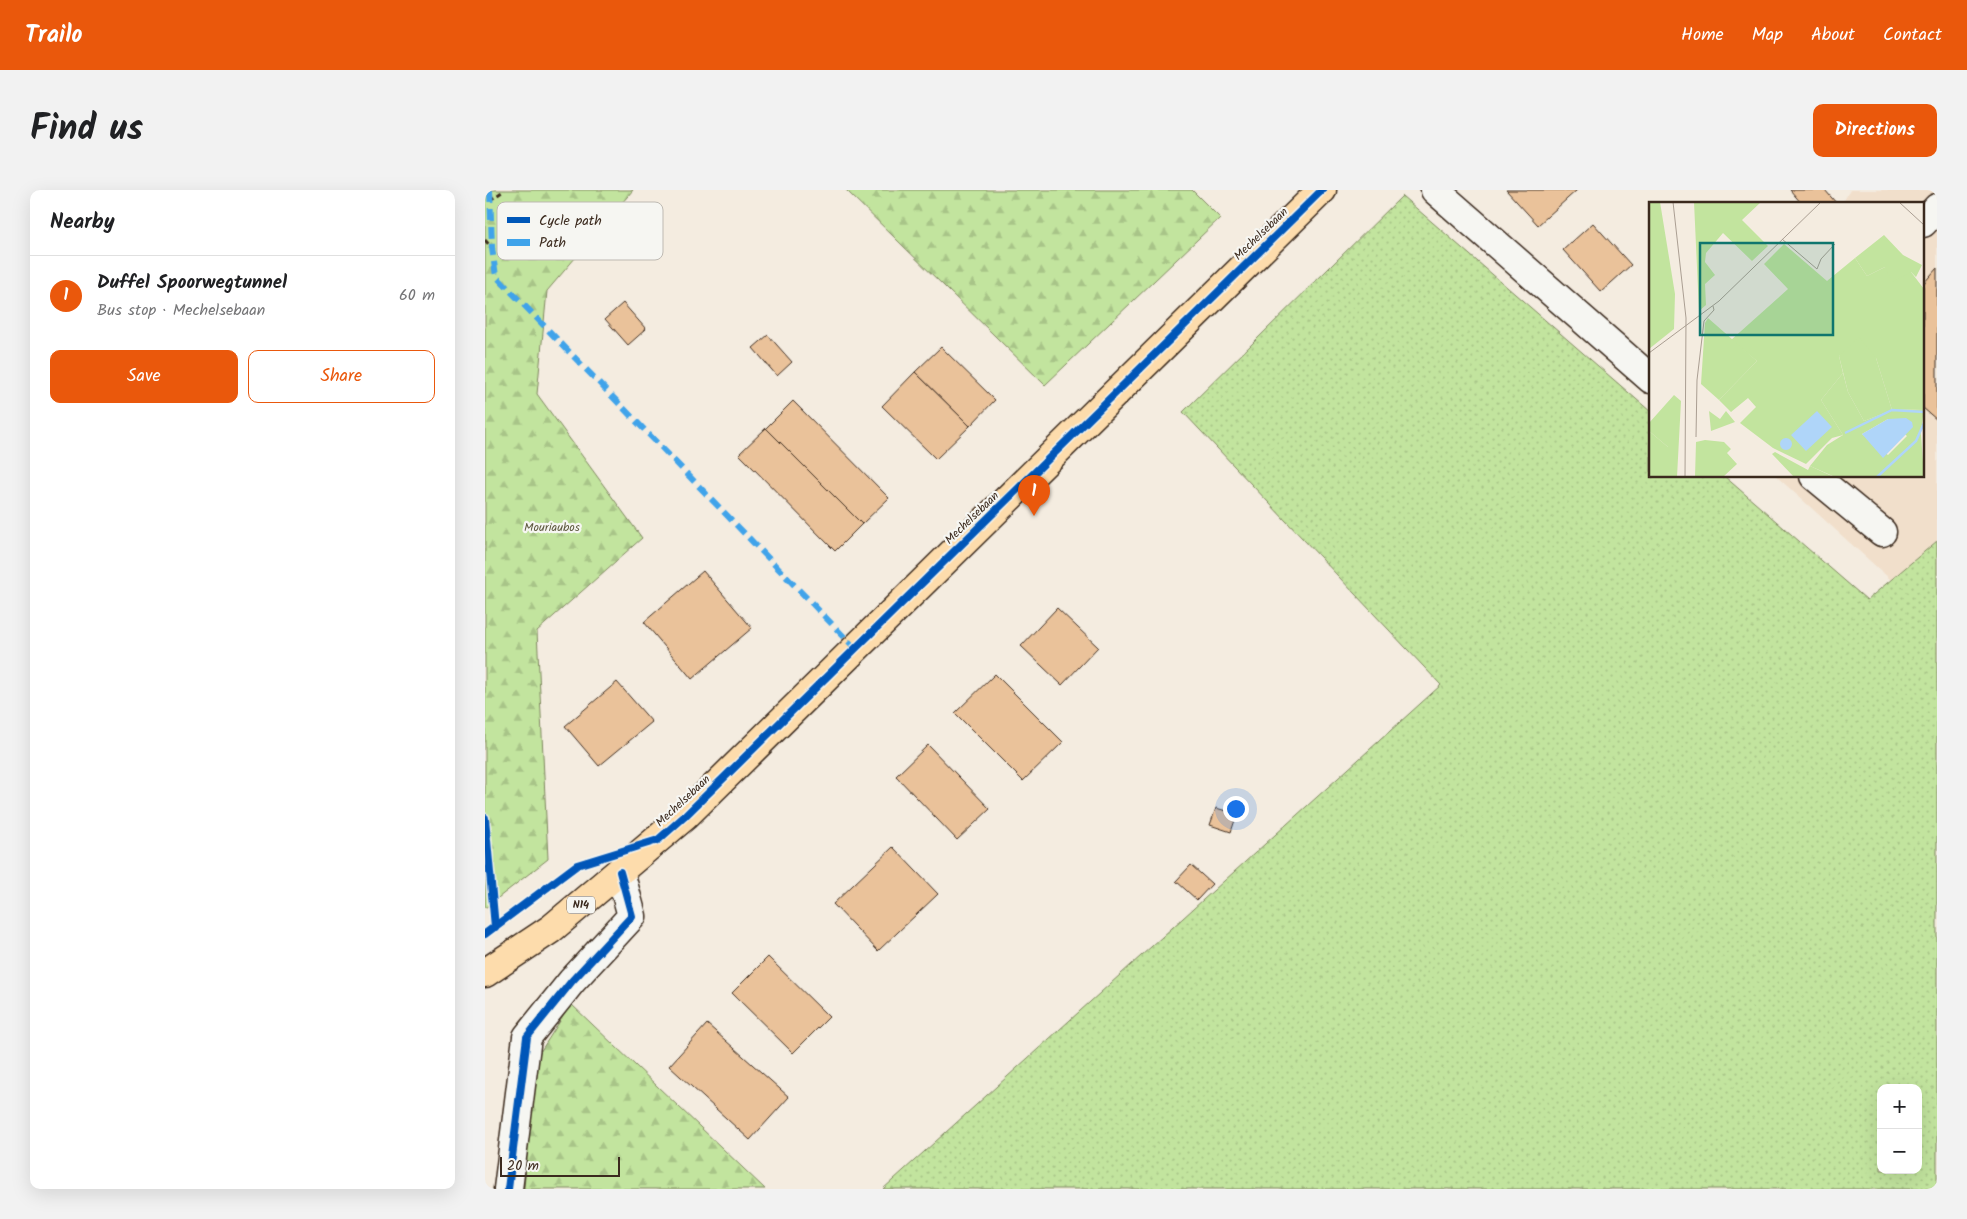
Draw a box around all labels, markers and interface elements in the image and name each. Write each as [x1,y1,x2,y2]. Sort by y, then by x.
text: Trailo [25,16,83,55]
text: Home [1681,21,1724,50]
text: Map [1752,21,1783,50]
text: About [1811,21,1855,50]
text: Contact [1883,21,1942,50]
text: Find us [30,102,143,158]
button: Directions [1813,104,1937,157]
legend [497,202,663,260]
inset map [1649,202,1925,478]
street label: Mechelsebaan [1229,203,1293,265]
text: Nearby [50,206,115,239]
text: Cycle path [539,210,602,232]
text: Path [539,232,566,254]
text: Duffel Spoorwegtunnel [97,268,287,298]
text: 1 [64,283,68,308]
text: 60 m [399,283,435,308]
text: Bus stop · Mechelsebaan [97,298,265,323]
button: Save [50,350,238,403]
button: Share [248,350,435,403]
pin: 1 [1018,475,1050,516]
street label: Mechelsebaan [940,487,1004,549]
park label: Mouriaubos [524,518,580,537]
street label: Mechelsebaan [651,770,715,832]
your location [1223,796,1249,822]
road number: N14 [567,896,595,914]
map controls [1877,1084,1922,1174]
button: + [1877,1084,1922,1129]
button: − [1877,1129,1922,1174]
scale bar [500,1154,620,1177]
text: 20 m [507,1155,539,1177]

